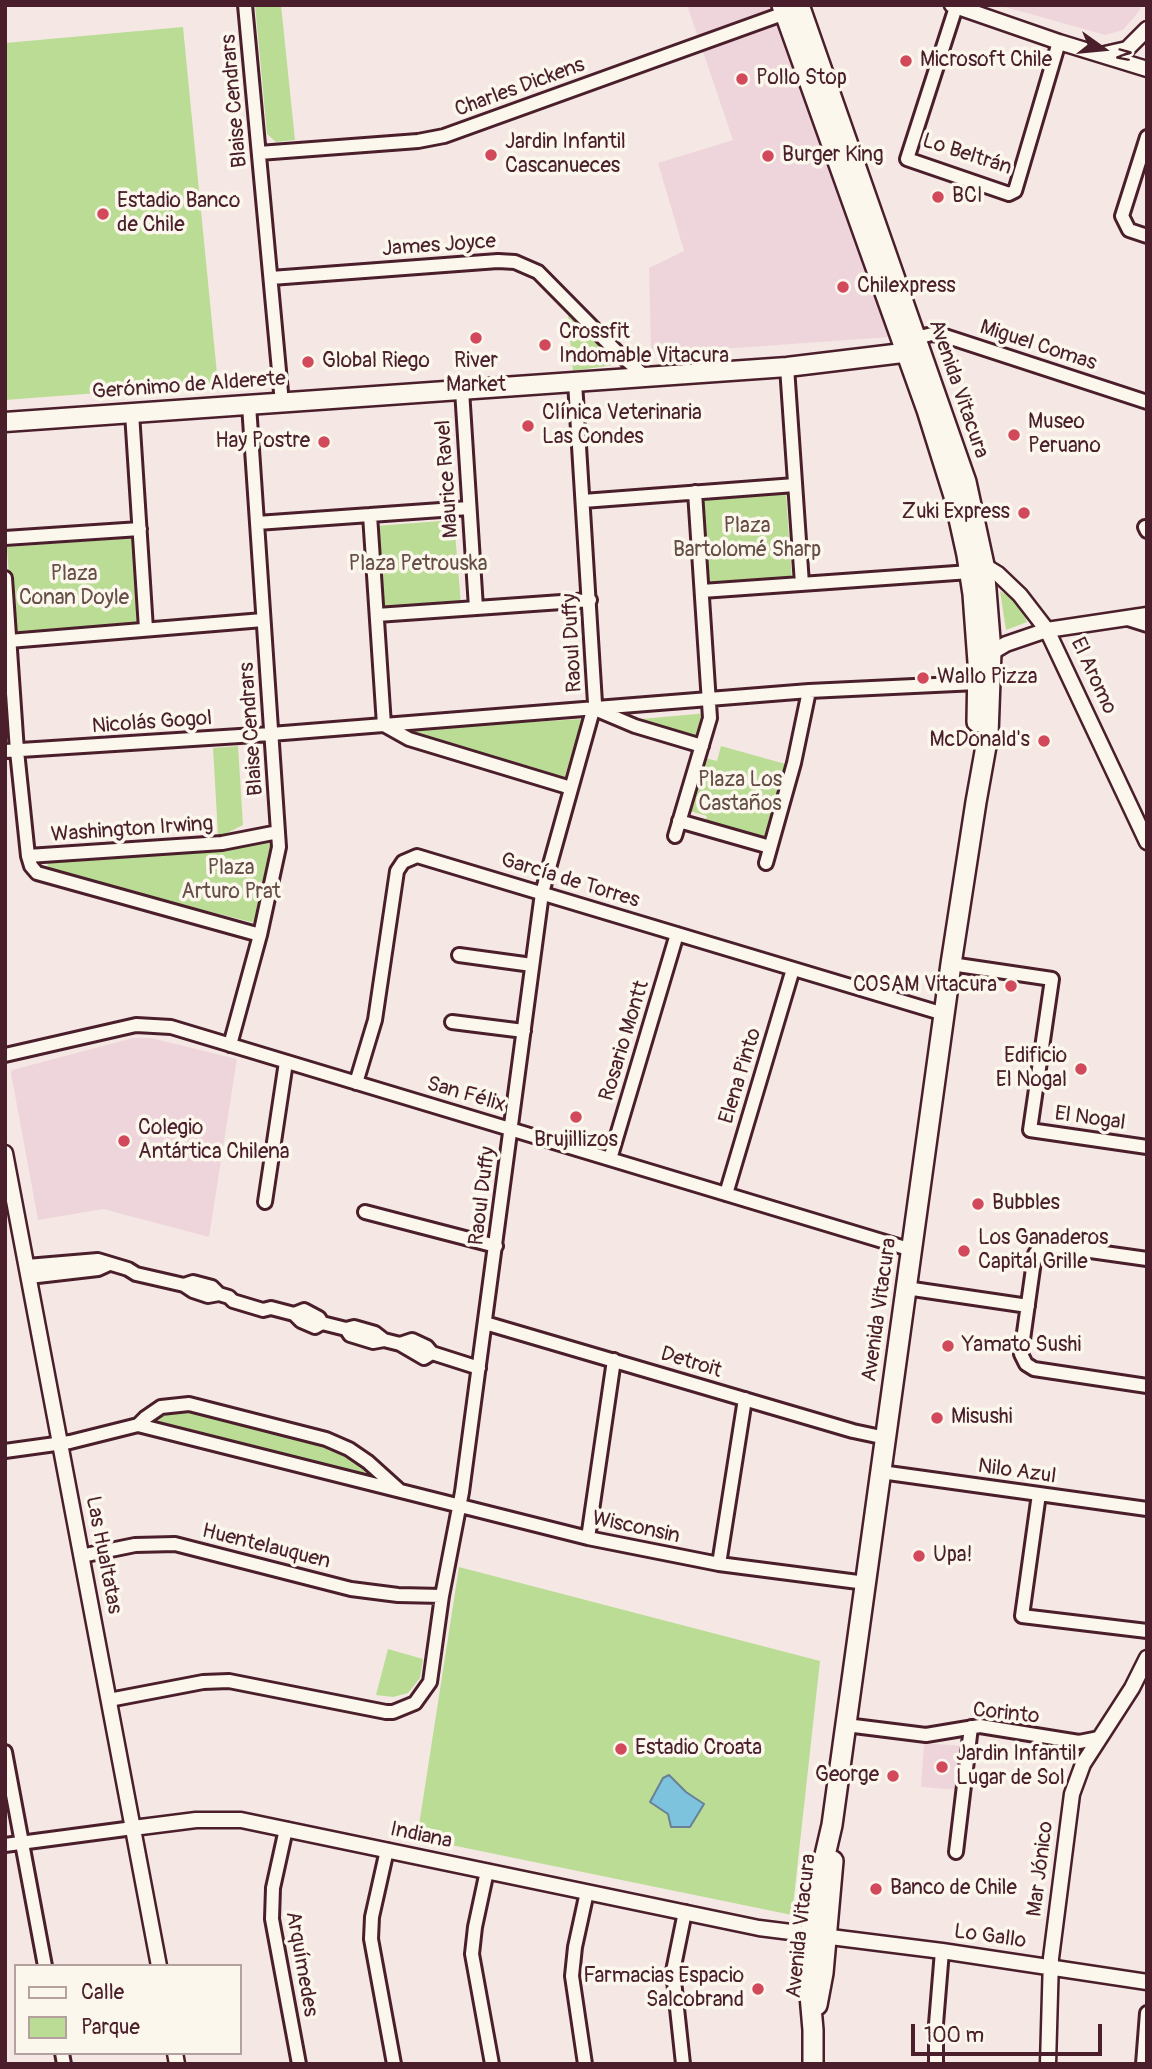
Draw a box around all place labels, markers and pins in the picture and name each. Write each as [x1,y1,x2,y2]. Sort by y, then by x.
place label: Microsoft Chile [920,48,1052,74]
marker: Microsoft Chile [898,53,914,69]
place label: Pollo Stop [756,66,847,92]
marker: Pollo Stop [734,71,750,87]
place label: Jardin Infantil Cascanueces [505,130,626,180]
place label: Burger King [782,143,884,169]
marker: Jardin Infantil Cascanueces [483,147,499,163]
marker: Burger King [760,148,776,164]
place label: BCI [952,184,983,210]
place label: Estadio Banco de Chile [117,189,240,239]
marker: BCI [930,189,946,205]
marker: Estadio Banco de Chile [95,206,111,222]
place label: Chilexpress [857,274,956,300]
marker: Chilexpress [835,279,851,295]
place label: Crossfit Indomable Vitacura [559,320,729,370]
marker: River Market [468,330,484,346]
marker: Crossfit Indomable Vitacura [537,337,553,353]
place label: Global Riego [322,349,430,375]
place label: River Market [446,349,506,399]
marker: Global Riego [300,354,316,370]
place label: Clínica Veterinaria Las Condes [542,401,702,451]
place label: Museo Peruano [1028,410,1101,460]
marker: Clínica Veterinaria Las Condes [520,418,536,434]
marker: Museo Peruano [1006,427,1022,443]
place label: Hay Postre [215,429,310,455]
marker: Hay Postre [316,434,332,450]
place label: Zuki Express [902,500,1010,526]
marker: Zuki Express [1016,505,1032,521]
place label: Wallo Pizza [937,665,1038,691]
marker: Wallo Pizza [915,670,931,686]
place label: McDonald's [929,728,1030,754]
marker: McDonald's [1036,733,1052,749]
place label: COSAM Vitacura [853,973,997,999]
marker: COSAM Vitacura [1003,978,1019,994]
place label: Edificio El Nogal [996,1044,1067,1094]
marker: Edificio El Nogal [1073,1061,1089,1077]
marker: Brujillizos [568,1109,584,1125]
place label: Colegio Antártica Chilena [138,1116,290,1166]
place label: Brujillizos [534,1128,618,1154]
marker: Colegio Antártica Chilena [116,1133,132,1149]
place label: Bubbles [992,1191,1060,1217]
marker: Bubbles [970,1196,986,1212]
place label: Los Ganaderos Capital Grille [978,1226,1108,1276]
marker: Los Ganaderos Capital Grille [956,1243,972,1259]
place label: Yamato Sushi [962,1333,1081,1359]
marker: Yamato Sushi [940,1338,956,1354]
place label: Misushi [951,1405,1013,1431]
marker: Misushi [929,1410,945,1426]
place label: Upa! [933,1543,973,1569]
marker: Upa! [911,1548,927,1564]
place label: Estadio Croata [635,1736,762,1762]
marker: Estadio Croata [613,1741,629,1757]
place label: Jardin Infantil Lugar de Sol [956,1742,1077,1792]
marker: Jardin Infantil Lugar de Sol [934,1759,950,1775]
place label: George [815,1763,879,1789]
marker: George [885,1768,901,1784]
place label: Banco de Chile [890,1876,1017,1902]
marker: Banco de Chile [868,1881,884,1897]
place label: Farmacias Espacio Salcobrand [583,1964,744,2014]
marker: Farmacias Espacio Salcobrand [750,1981,766,1997]

